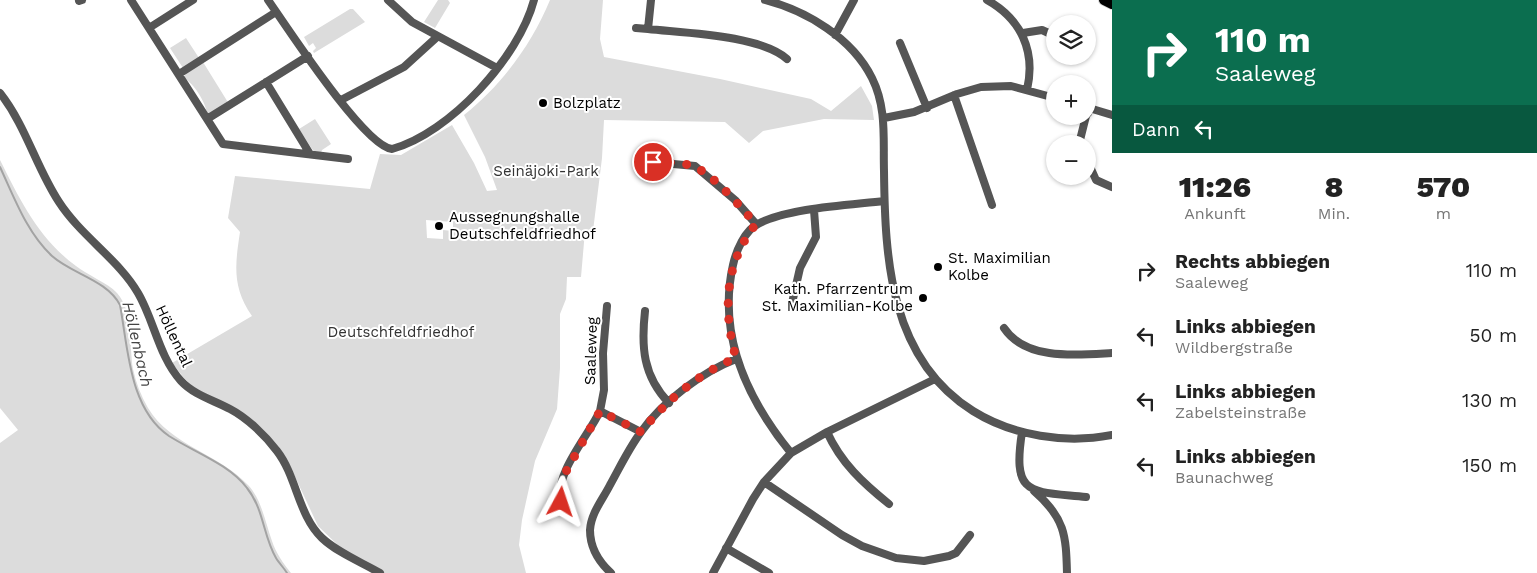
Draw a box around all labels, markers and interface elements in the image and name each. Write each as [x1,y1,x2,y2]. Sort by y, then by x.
map controls [1046,15,1096,185]
button: layers [1046,15,1096,65]
text: 110 m [1215,19,1311,61]
icon: right [1132,20,1197,85]
text: Saaleweg [1215,61,1315,86]
button: + [1046,75,1096,125]
place label: Bolzplatz [553,94,621,112]
marker: Bolzplatz [537,97,549,109]
icon: left [1190,115,1218,143]
text: Dann [1132,118,1180,141]
button: − [1046,135,1096,185]
pin [632,141,674,183]
icon: arrive [639,148,667,176]
park label: Seinäjoki-Park [493,162,599,180]
text: 11:26 [1179,169,1251,204]
text: 8 [1324,169,1343,204]
text: 570 [1417,169,1470,204]
text: Ankunft [1184,204,1246,223]
text: Min. [1318,204,1350,223]
text: m [1436,204,1451,223]
place label: Aussegnungshalle Deutschfeldfriedhof [449,208,596,243]
marker: Aussegnungshalle Deutschfeldfriedhof [433,220,445,232]
place label: St. Maximilian Kolbe [948,249,1051,284]
text: Rechts abbiegen [1175,250,1330,273]
icon: right [1132,257,1160,285]
text: 110 m [1466,259,1517,282]
marker: St. Maximilian Kolbe [932,261,944,273]
text: Saaleweg [1175,273,1248,292]
place label: Kath. Pfarrzentrum St. Maximilian-Kolbe [762,280,913,315]
marker: Kath. Pfarrzentrum St. Maximilian-Kolbe [917,292,929,304]
water label: Höllenbach [118,300,157,389]
street label: Höllental [152,302,196,370]
text: Links abbiegen [1175,315,1316,338]
street label: Saaleweg [581,316,601,386]
icon: left [1132,322,1160,350]
park label: Deutschfeldfriedhof [328,323,475,341]
text: 50 m [1470,324,1517,347]
text: Wildbergstraße [1175,338,1293,357]
text: Links abbiegen [1175,380,1316,403]
icon: left [1132,387,1160,415]
text: 130 m [1462,389,1517,412]
text: Zabelsteinstraße [1175,403,1306,422]
text: Links abbiegen [1175,445,1316,468]
icon: left [1132,452,1160,480]
text: 150 m [1462,454,1517,477]
text: Baunachweg [1175,468,1273,487]
position arrow [534,475,586,527]

